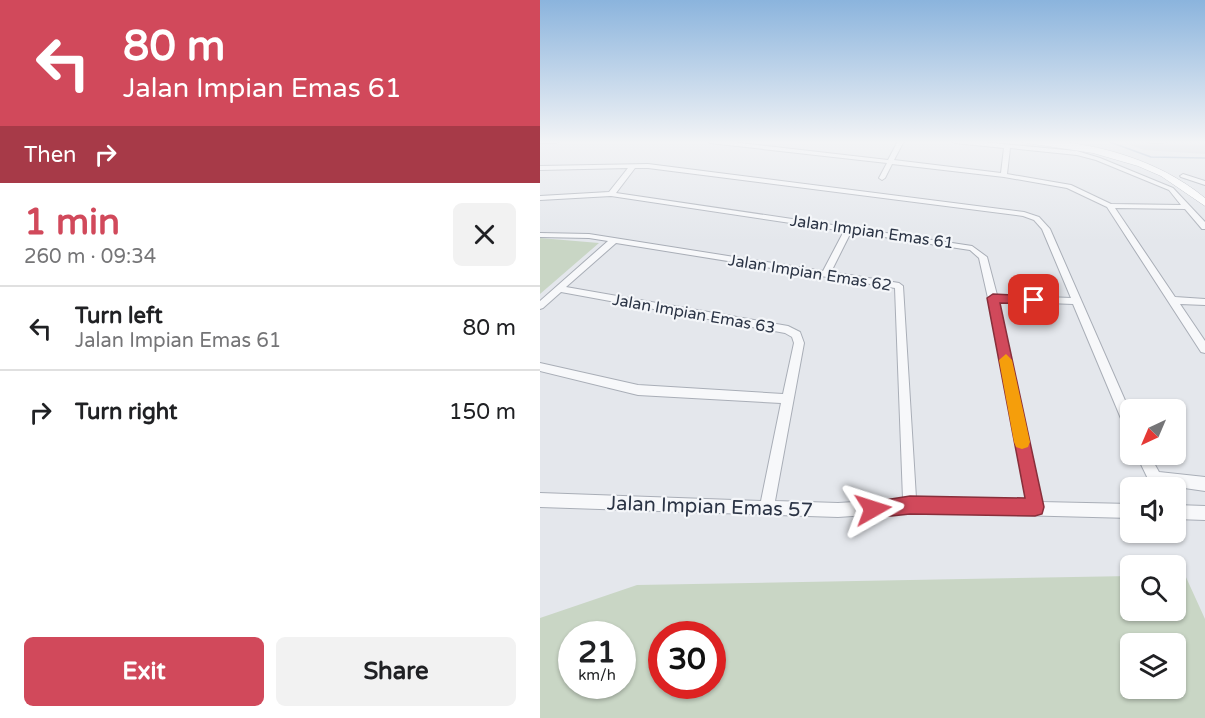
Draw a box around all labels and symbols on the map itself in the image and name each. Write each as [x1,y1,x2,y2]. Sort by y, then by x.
street label: Jalan Impian Emas 61 [789,211,955,253]
street label: Jalan Impian Emas 62 [727,250,893,296]
pin [1008,274,1059,325]
street label: Jalan Impian Emas 63 [611,290,777,338]
north arrow [1120,399,1186,465]
position arrow [841,477,905,541]
street label: Jalan Impian Emas 57 [606,491,814,523]
speed limit sign: 30 [648,621,726,699]

